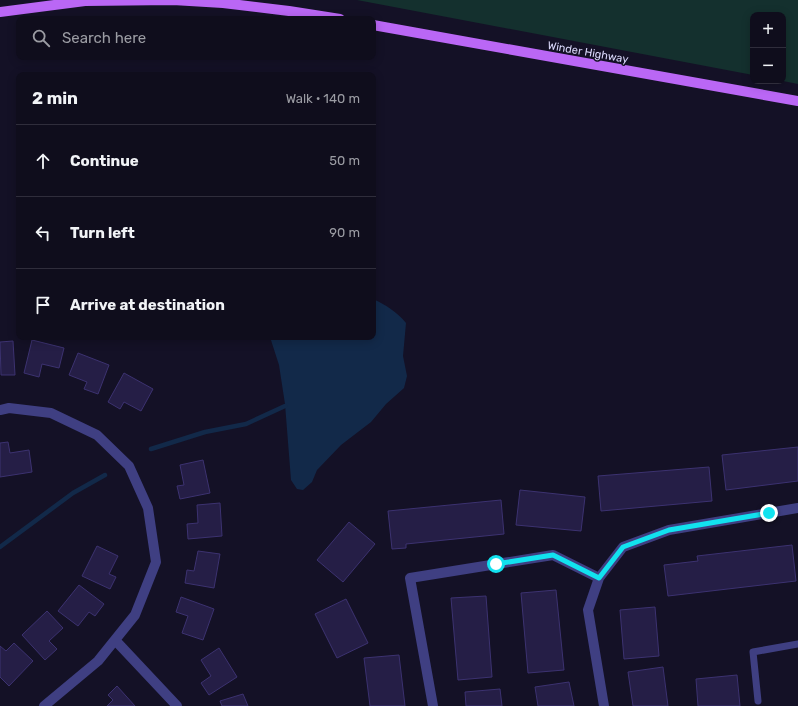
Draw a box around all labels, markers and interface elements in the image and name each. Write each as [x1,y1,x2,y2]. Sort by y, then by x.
map controls [750,12,786,84]
button: + [750,12,786,48]
search box [16,16,376,60]
icon: search [30,27,52,49]
text: Search here [62,29,146,47]
street label: Winder Highway [546,39,629,66]
button: − [750,48,786,84]
text: 2 min [32,88,78,108]
text: Walk · 140 m [286,91,360,106]
icon: ahead [32,150,54,172]
text: Continue [70,152,139,170]
text: 50 m [329,153,360,168]
icon: left [32,222,54,244]
text: Turn left [70,224,135,242]
text: 90 m [329,225,360,240]
icon: arrive [32,294,54,316]
text: Arrive at destination [70,296,225,314]
route end [760,504,778,522]
route start [487,555,505,573]

